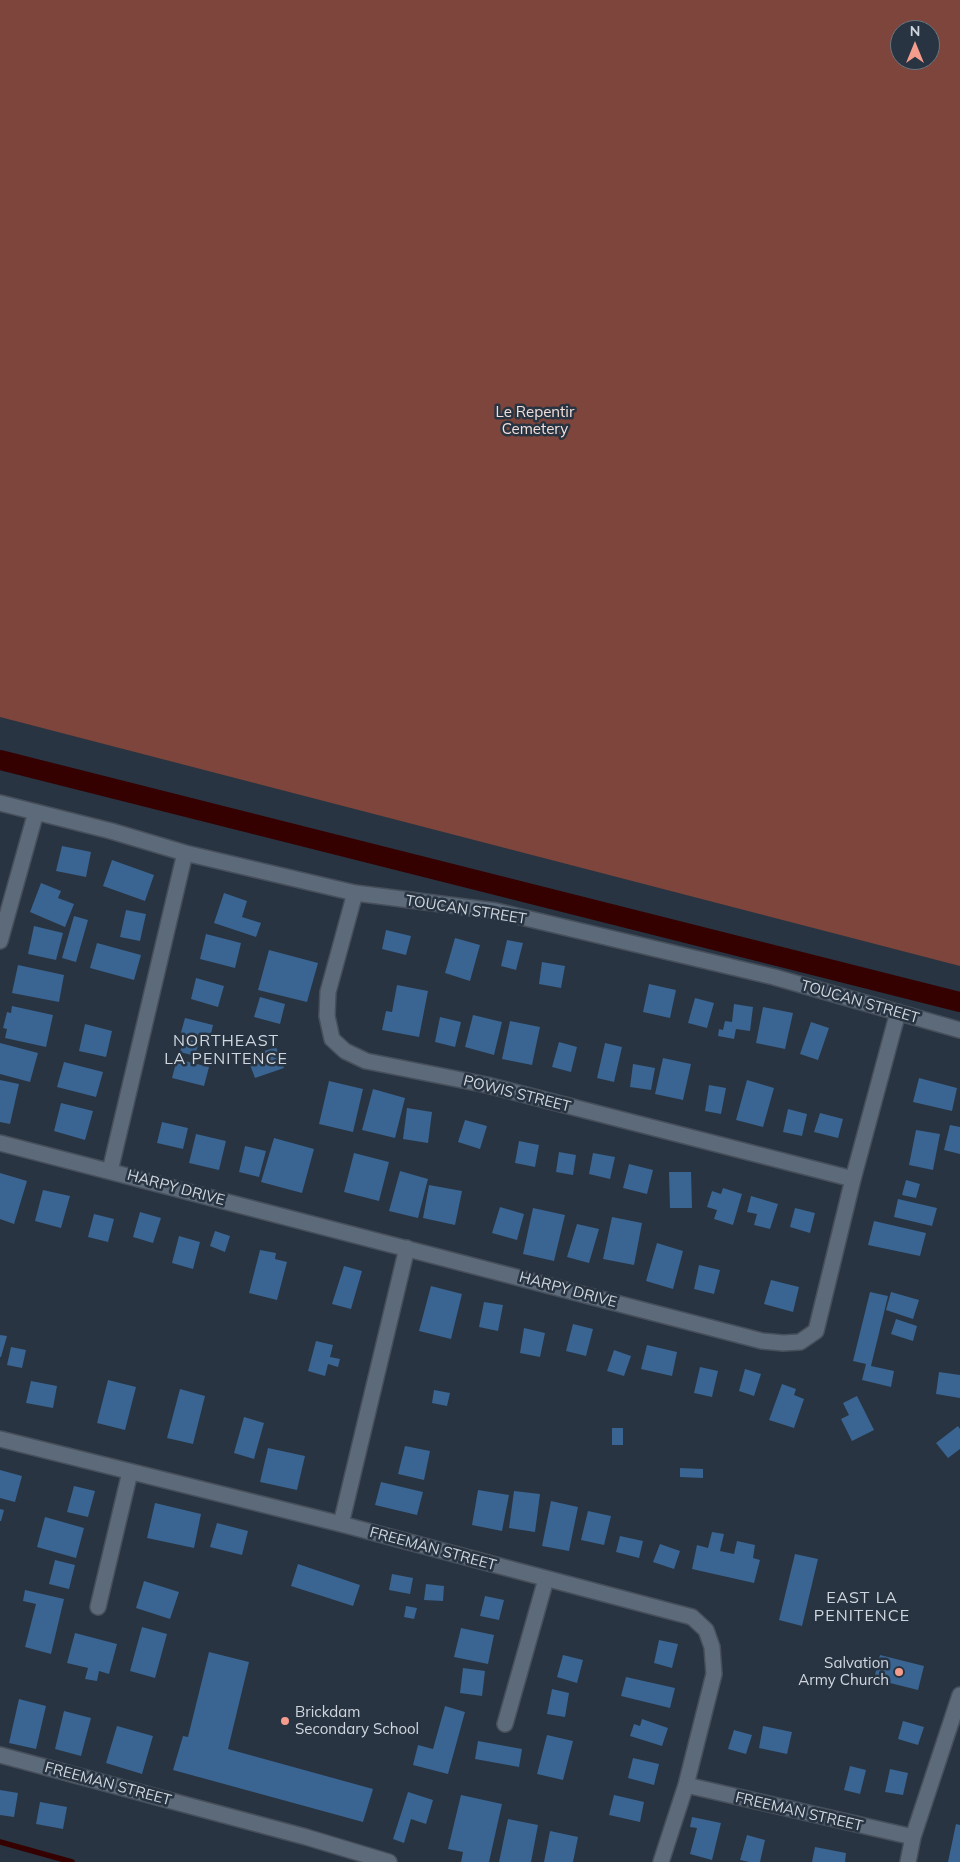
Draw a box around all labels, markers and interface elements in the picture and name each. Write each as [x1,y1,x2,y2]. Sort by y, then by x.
north arrow [890,20,940,70]
text: N [910,22,920,40]
park label: Le Repentir Cemetery [496,403,574,438]
street label: TOUCAN STREET [404,892,528,928]
street label: TOUCAN STREET [799,977,921,1027]
district label: NORTHEAST LA PENITENCE [163,1031,289,1069]
street label: POWIS STREET [462,1072,572,1116]
street label: HARPY DRIVE [125,1166,227,1210]
street label: HARPY DRIVE [517,1268,619,1312]
street label: FREEMAN STREET [368,1523,498,1575]
district label: EAST LA PENITENCE [813,1588,911,1626]
place label: Salvation Army Church [798,1654,889,1689]
marker: Salvation Army Church [893,1666,905,1678]
place label: Brickdam Secondary School [295,1703,419,1738]
marker: Brickdam Secondary School [279,1715,291,1727]
street label: FREEMAN STREET [43,1758,173,1810]
street label: FREEMAN STREET [733,1789,865,1835]

